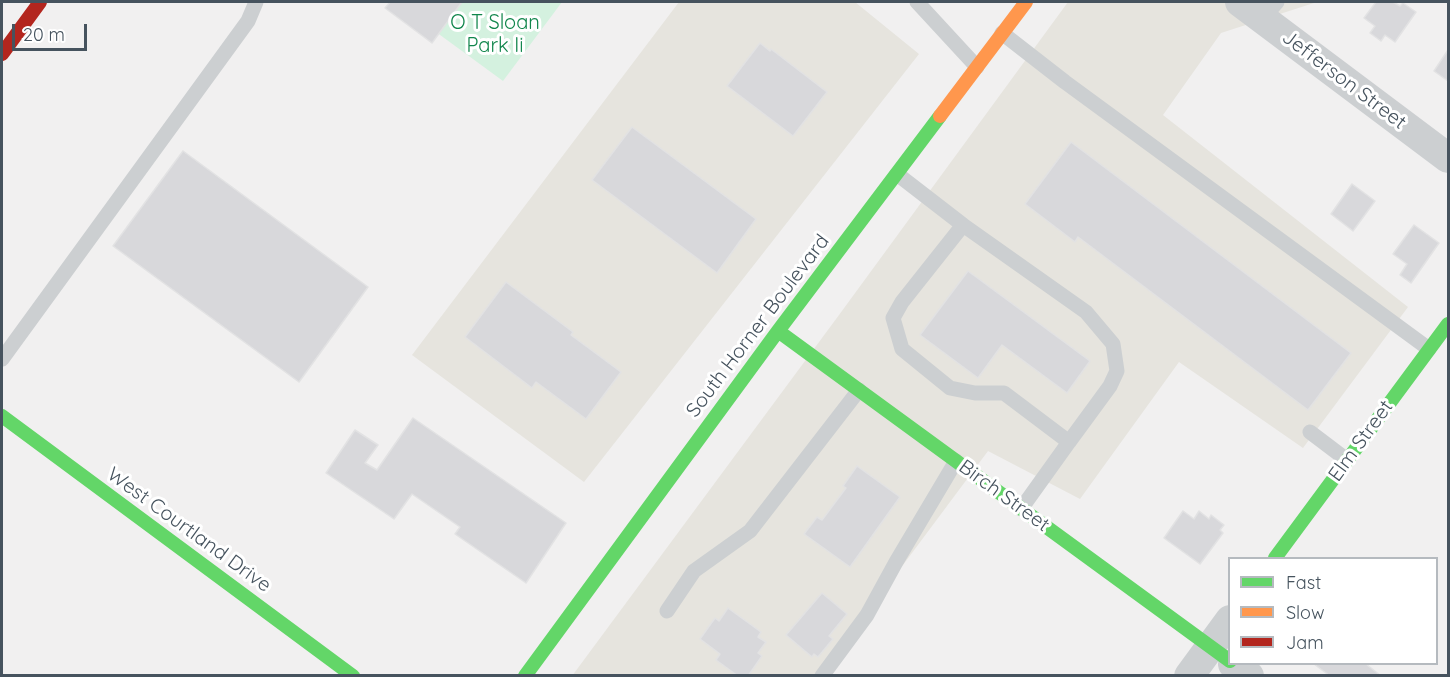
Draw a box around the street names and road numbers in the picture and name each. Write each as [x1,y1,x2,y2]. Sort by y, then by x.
street label: Jefferson Street [1277,25,1411,135]
street label: South Horner Boulevard [681,230,835,422]
street label: Elm Street [1324,396,1398,486]
street label: Birch Street [954,455,1054,537]
street label: West Courtland Drive [102,462,276,598]

